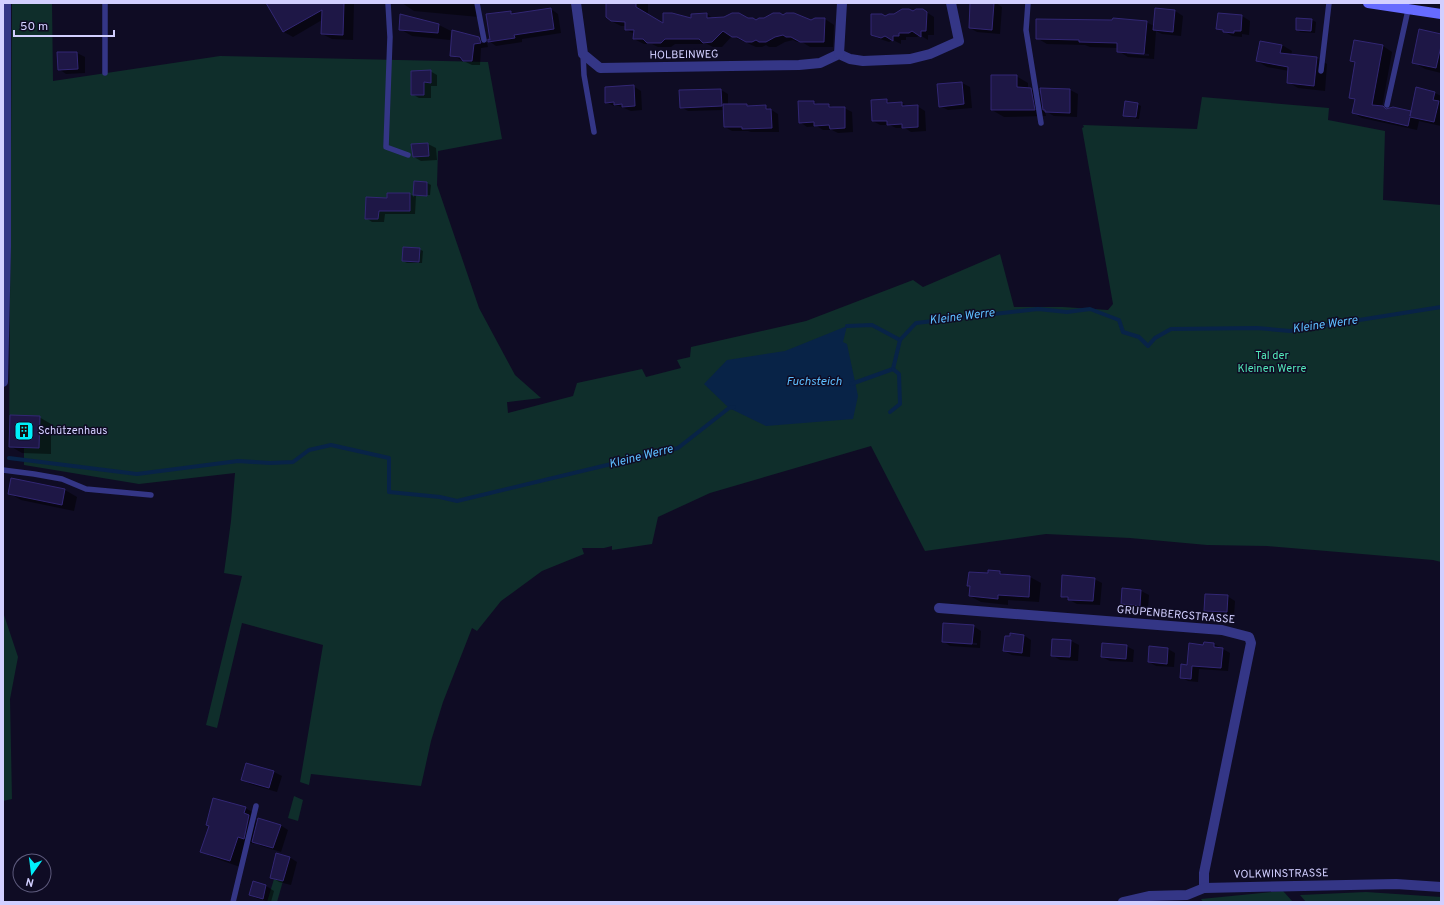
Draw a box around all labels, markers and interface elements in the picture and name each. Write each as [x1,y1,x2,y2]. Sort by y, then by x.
scale bar [14,12,114,38]
text: 50 m [20,19,48,35]
street label: HOLBEINWEG [649,47,719,63]
water label: Kleine Werre [928,305,996,329]
water label: Kleine Werre [1291,312,1359,337]
park label: Tal der Kleinen Werre [1238,349,1307,376]
water label: Fuchsteich [786,374,842,390]
building icon: Schützenhaus [13,420,35,442]
place label: Schützenhaus [38,424,107,438]
water label: Kleine Werre [607,441,676,473]
street label: GRUPENBERGSTRASSE [1116,603,1236,627]
north arrow [12,853,52,893]
street label: VOLKWINSTRASSE [1233,866,1329,882]
text: N [24,874,35,889]

